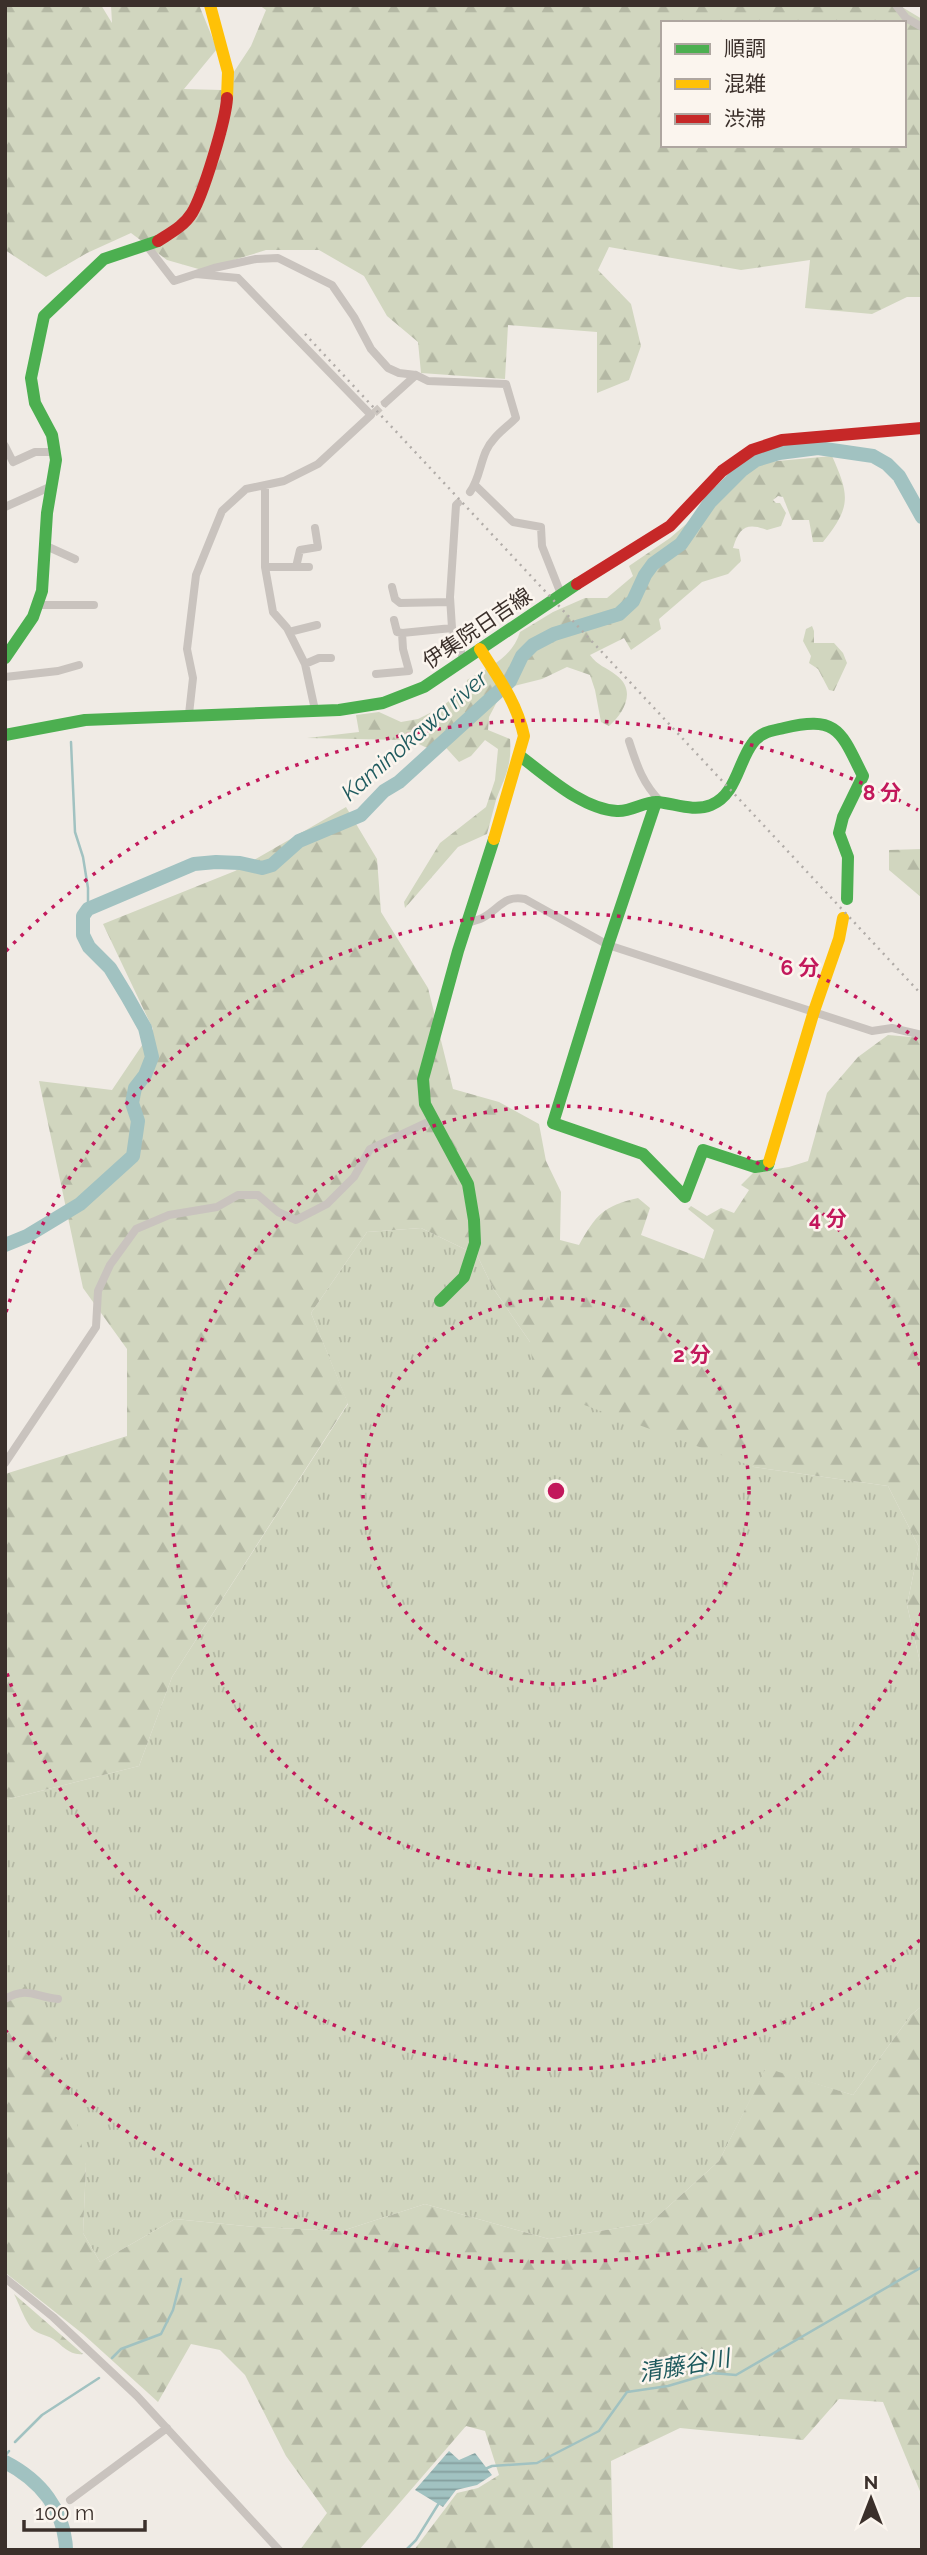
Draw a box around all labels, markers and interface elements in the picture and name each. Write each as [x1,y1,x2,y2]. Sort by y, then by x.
legend [661,21,906,147]
text: 順調 [724,36,766,61]
text: 混雑 [724,71,766,96]
text: 渋滞 [724,106,766,131]
street label: 伊集院日吉線 [418,582,536,674]
water label: Kaminokawa river [335,663,493,806]
text: 8 分 [863,780,901,805]
text: 6 分 [781,955,819,980]
text: 4 分 [809,1206,847,1231]
text: 2 分 [673,1342,711,1367]
centre of rings [544,1479,568,1503]
water label: 清藤谷川 [636,2343,735,2386]
north arrow [836,2464,906,2534]
text: N [864,2471,878,2493]
scale bar [24,2488,145,2532]
text: 100 m [35,2500,94,2525]

